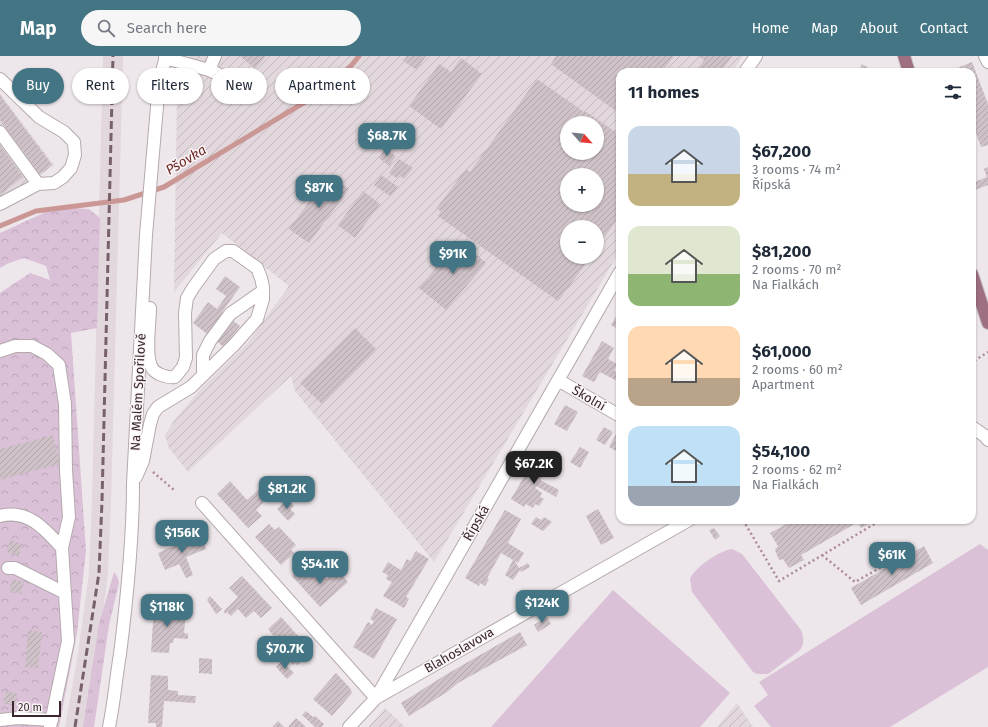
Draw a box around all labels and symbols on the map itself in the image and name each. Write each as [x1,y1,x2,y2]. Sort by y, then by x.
north arrow [560,116,604,160]
pin: $68.7K [354,123,420,157]
water label: Pšovka [163,141,209,179]
pin: $87K [295,175,343,209]
pin: $91K [429,241,477,275]
street label: Na Malém Spořilově [127,333,149,451]
street label: Školní [570,382,609,414]
pin: $67.2K [501,451,567,485]
pin: $81.2K [254,476,320,510]
street label: Řípská [459,502,492,544]
pin: $156K [154,520,210,554]
pin: $61K [868,542,916,576]
pin: $54.1K [287,551,353,585]
pin: $124K [514,590,570,624]
pin: $118K [139,594,195,628]
street label: Blahoslavova [422,624,496,676]
pin: $70.7K [252,636,318,670]
scale bar [12,699,61,718]

